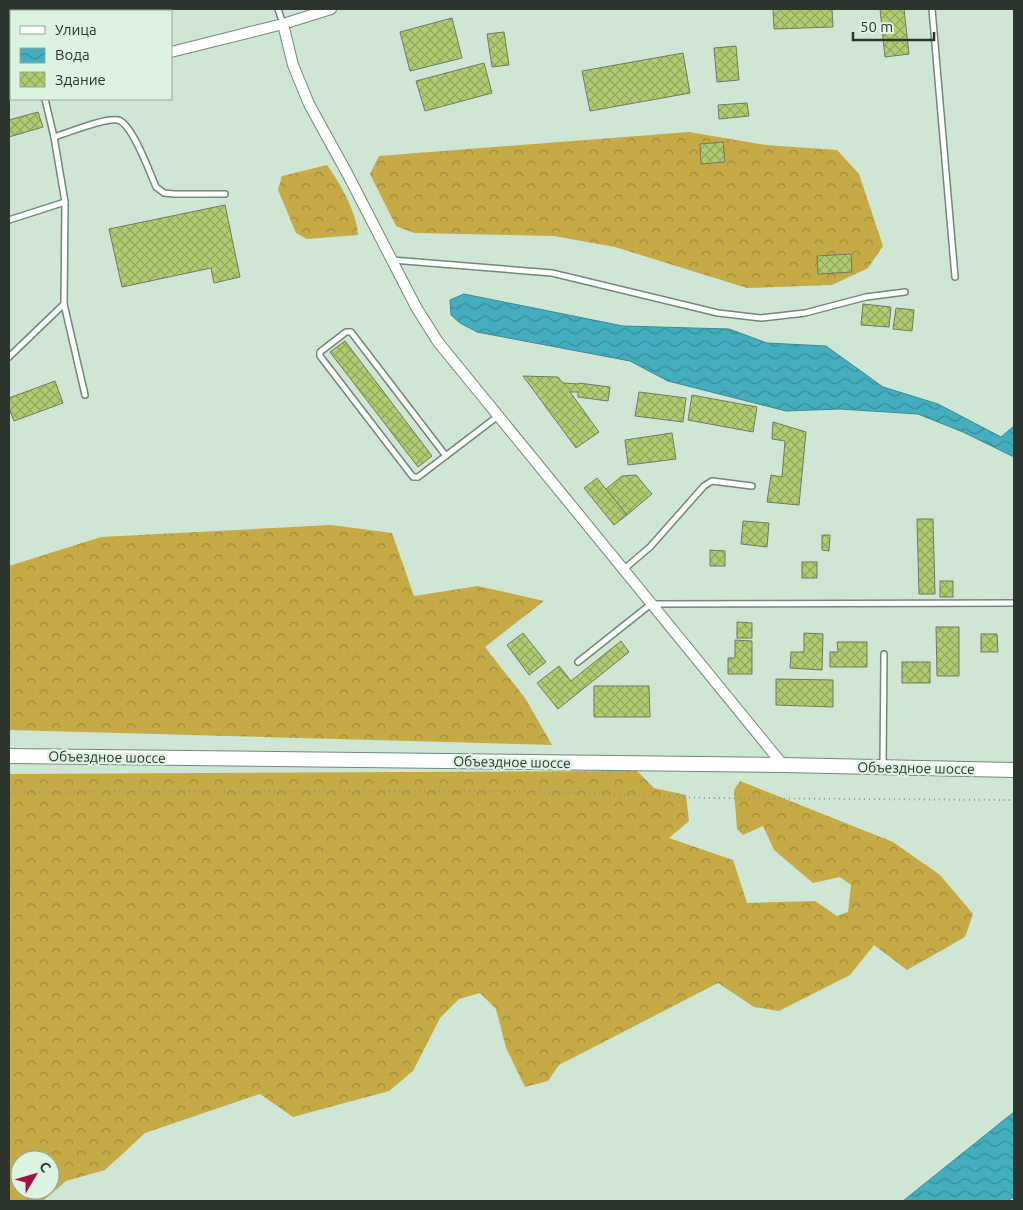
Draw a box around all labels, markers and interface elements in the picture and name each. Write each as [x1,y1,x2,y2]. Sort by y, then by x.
legend [10,10,172,100]
scale bar [853,10,934,42]
text: 50 m [860,18,893,35]
text: Улица [55,21,97,38]
text: Вода [55,46,90,63]
text: Здание [55,71,106,88]
street label: Объездное шоссе [48,748,166,766]
street label: Объездное шоссе [453,753,571,771]
street label: Объездное шоссе [857,759,975,777]
north arrow [10,1150,60,1200]
text: С [36,1159,54,1175]

